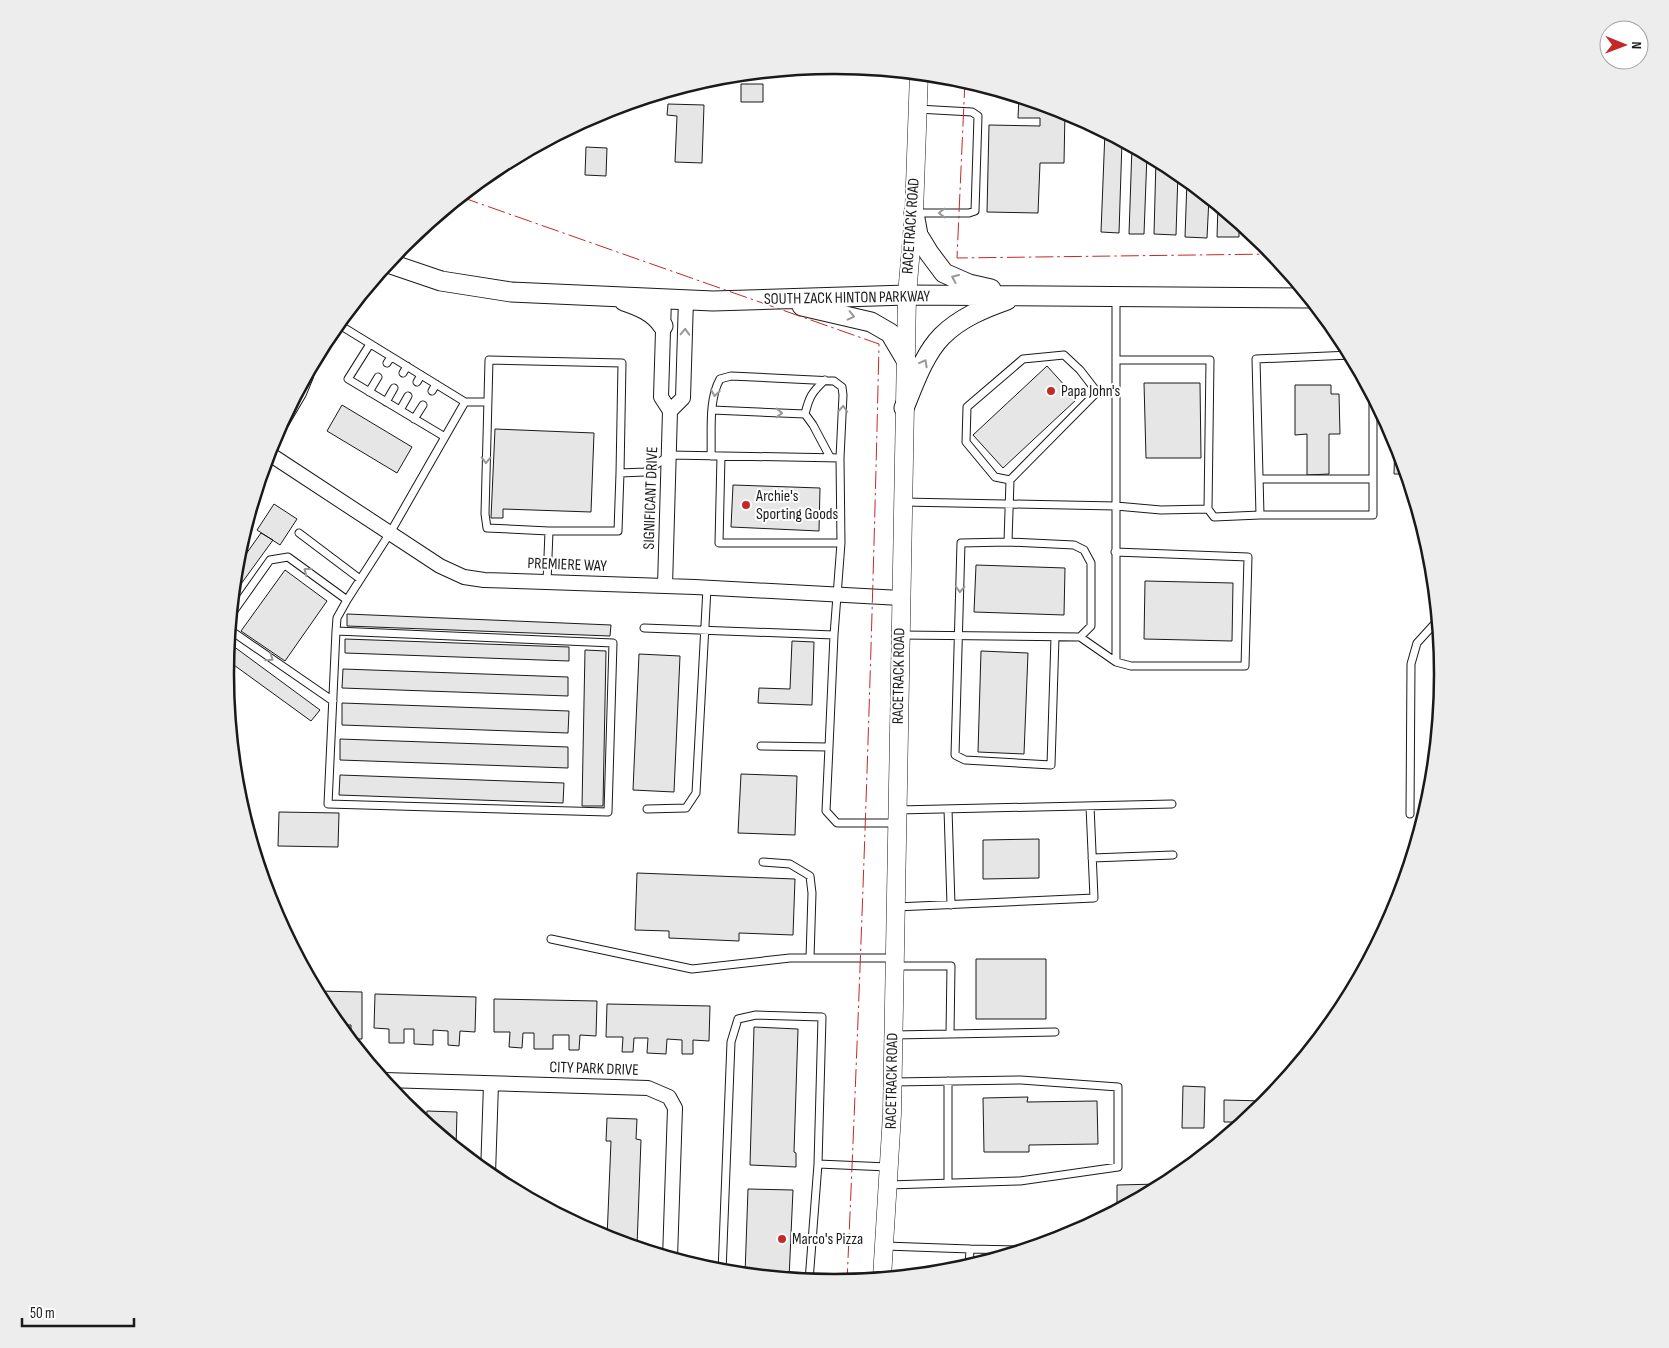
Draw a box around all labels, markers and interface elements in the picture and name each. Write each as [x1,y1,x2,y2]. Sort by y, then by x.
north arrow [1599,20,1649,70]
text: N [1628,41,1645,49]
street label: RACETRACK ROAD [898,177,924,275]
one-way arrow [937,208,945,218]
one-way arrow [951,273,960,284]
street label: SOUTH ZACK HINTON PARKWAY [764,287,930,309]
one-way arrow [846,310,855,321]
one-way arrow [680,328,690,336]
one-way arrow [918,360,928,369]
place label: Papa John's [1061,382,1121,401]
marker: Papa John's [1045,385,1057,397]
one-way arrow [710,390,721,398]
one-way arrow [837,405,848,413]
one-way arrow [775,408,783,419]
street label: SIGNIFICANT DRIVE [640,446,662,550]
one-way arrow [481,456,491,464]
place label: Archie's Sporting Goods [755,487,838,524]
marker: Archie's Sporting Goods [740,499,752,511]
street label: PREMIERE WAY [527,554,607,576]
one-way arrow [303,568,313,577]
one-way arrow [954,585,965,593]
street label: RACETRACK ROAD [889,628,909,724]
one-way arrow [264,652,274,661]
street label: RACETRACK ROAD [882,1033,902,1129]
street label: CITY PARK DRIVE [549,1058,639,1080]
place label: Marco's Pizza [792,1230,863,1249]
marker: Marco's Pizza [776,1233,788,1245]
scale bar [22,1296,135,1328]
text: 50 m [30,1304,55,1323]

